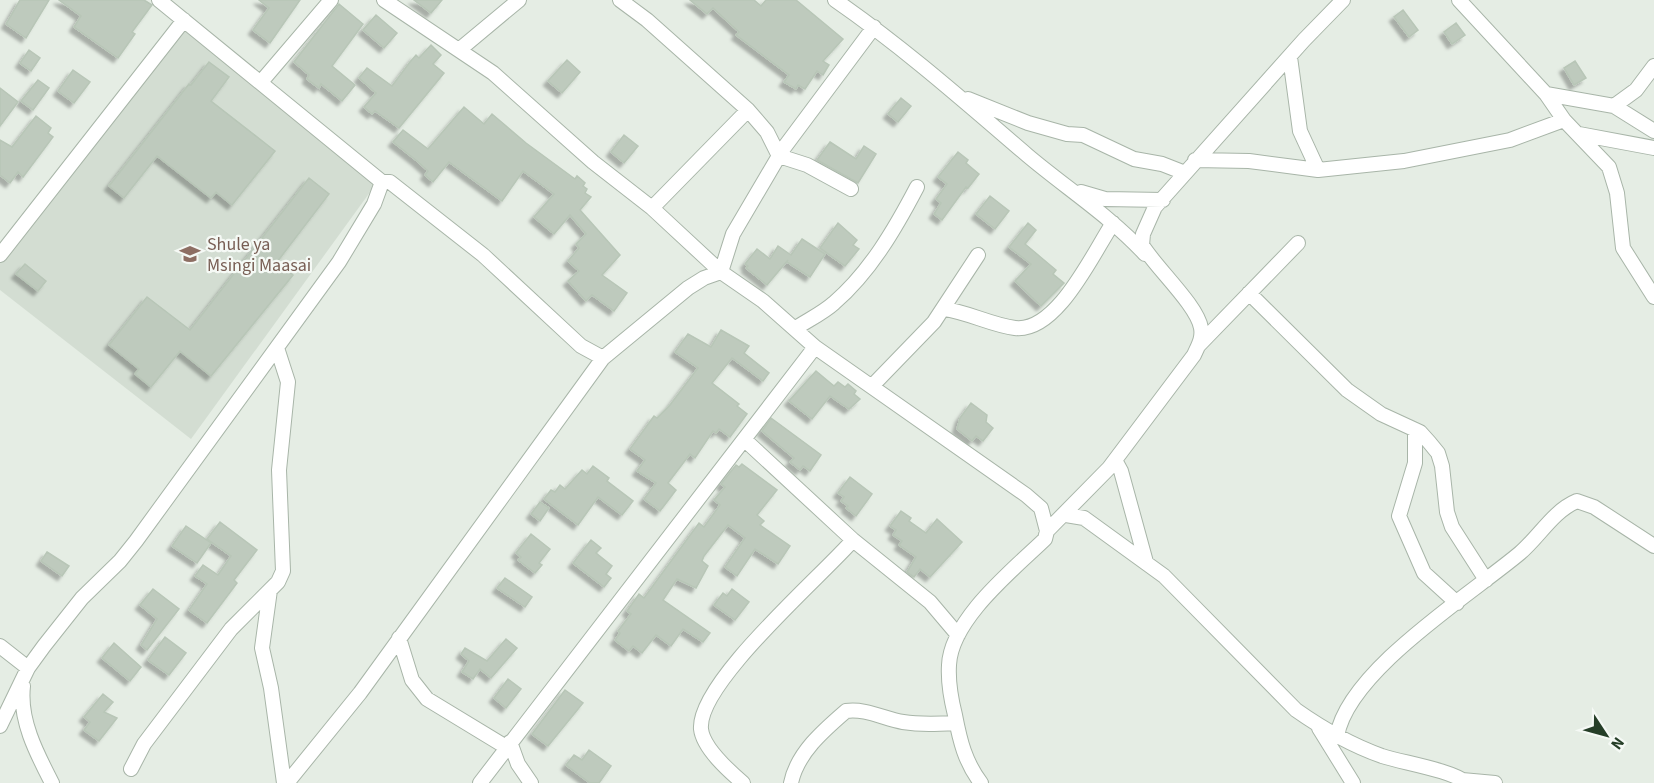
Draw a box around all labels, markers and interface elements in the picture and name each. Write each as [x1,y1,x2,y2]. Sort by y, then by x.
place label: Shule ya Msingi Maasai [207,232,311,278]
school or university icon: Shule ya Msingi Maasai [178,242,202,266]
north arrow [1576,705,1636,765]
text: N [1605,732,1629,754]

